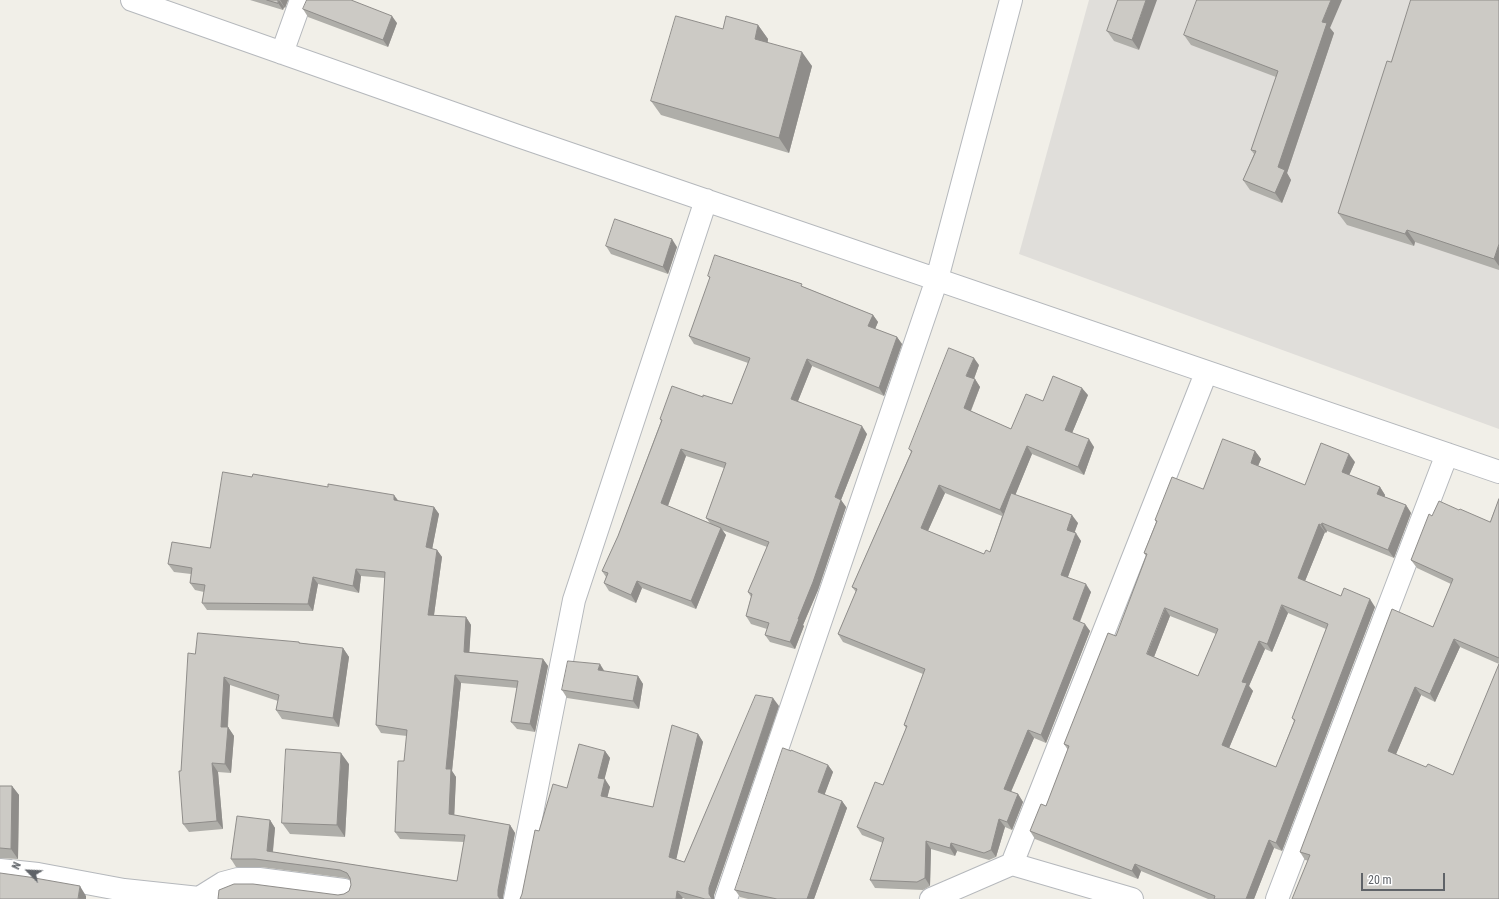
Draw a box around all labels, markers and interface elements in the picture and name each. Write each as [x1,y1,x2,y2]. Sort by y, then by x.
north arrow [8,851,48,891]
text: N [9,860,24,872]
scale bar [1363,865,1447,891]
text: 20 m [1368,873,1392,887]

